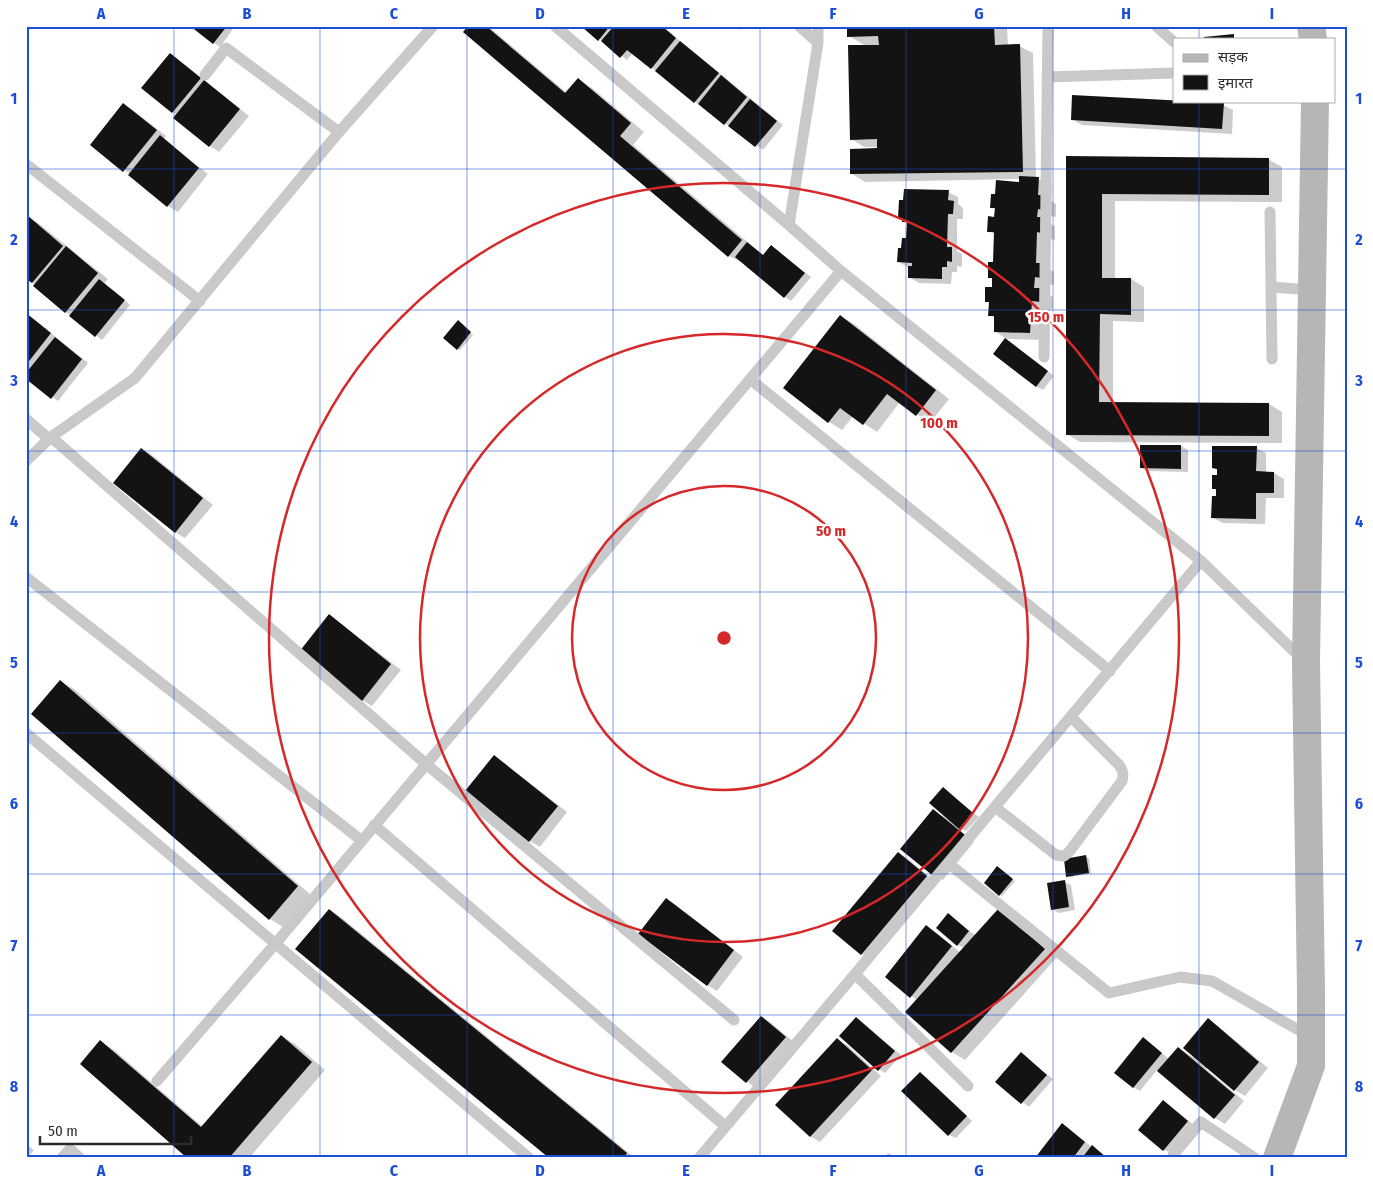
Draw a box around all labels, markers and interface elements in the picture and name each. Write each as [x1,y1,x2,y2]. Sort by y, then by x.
text: A [96,4,106,23]
text: B [243,4,252,23]
text: C [390,4,399,23]
text: D [535,4,545,23]
text: E [682,4,690,23]
text: F [829,4,837,23]
text: G [974,4,984,23]
text: H [1121,4,1131,23]
text: I [1270,4,1274,23]
legend [1173,38,1336,102]
text: सड़क [1218,48,1248,66]
text: इमारत [1218,74,1253,92]
text: 1 [11,89,17,108]
text: 1 [1356,89,1362,108]
text: 2 [9,230,18,249]
text: 2 [1354,230,1363,249]
text: 150 m [1028,308,1064,326]
text: 3 [9,371,18,390]
text: 3 [1354,371,1363,390]
text: 100 m [920,414,958,432]
text: 4 [10,512,18,531]
text: 4 [1355,512,1363,531]
text: 50 m [816,522,846,540]
centre of rings [715,629,733,647]
text: 5 [10,653,18,672]
text: 5 [1355,653,1363,672]
text: 6 [10,794,18,813]
text: 6 [1355,794,1363,813]
text: 7 [11,936,18,955]
text: 7 [1356,936,1363,955]
text: 8 [10,1077,19,1096]
text: 8 [1355,1077,1364,1096]
scale bar [40,1114,191,1146]
text: 50 m [48,1122,78,1140]
text: A [96,1161,106,1180]
text: B [243,1161,252,1180]
text: C [390,1161,399,1180]
text: D [535,1161,545,1180]
text: E [682,1161,690,1180]
text: F [829,1161,837,1180]
text: G [974,1161,984,1180]
text: H [1121,1161,1131,1180]
text: I [1270,1161,1274,1180]

